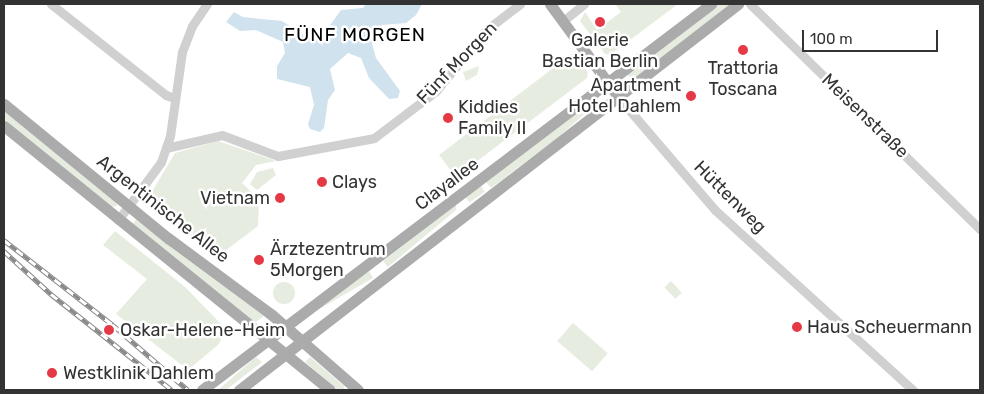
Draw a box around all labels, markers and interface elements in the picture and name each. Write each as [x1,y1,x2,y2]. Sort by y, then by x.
marker: Galerie Bastian Berlin [594,16,606,28]
street label: Fünf Morgen [412,17,502,109]
scale bar [804,20,940,52]
district label: FÜNF MORGEN [282,24,428,46]
place label: Galerie Bastian Berlin [542,30,658,72]
text: 100 m [810,30,852,48]
marker: Trattoria Toscana [737,44,749,56]
place label: Trattoria Toscana [707,58,779,100]
street label: Meisenstraße [817,69,913,163]
place label: Apartment Hotel Dahlem [568,75,681,118]
marker: Apartment Hotel Dahlem [685,90,697,102]
place label: Kiddies Family II [458,97,527,140]
marker: Kiddies Family II [442,112,454,124]
street label: Argentinische Allee [92,150,234,268]
street label: Clayallee [411,153,483,215]
street label: Hüttenweg [689,156,771,238]
place label: Clays [332,171,377,193]
marker: Clays [316,176,328,188]
place label: Vietnam [200,187,270,209]
marker: Vietnam [274,192,286,204]
place label: Ärztezentrum 5Morgen [270,239,386,282]
marker: Ärztezentrum 5Morgen [252,253,266,267]
place label: Haus Scheuermann [807,316,972,338]
place label: Oskar-Helene-Heim [120,319,285,341]
marker: Haus Scheuermann [791,321,803,333]
marker: Oskar-Helene-Heim [102,323,116,337]
place label: Westklinik Dahlem [63,362,214,384]
marker: Westklinik Dahlem [45,366,59,380]

